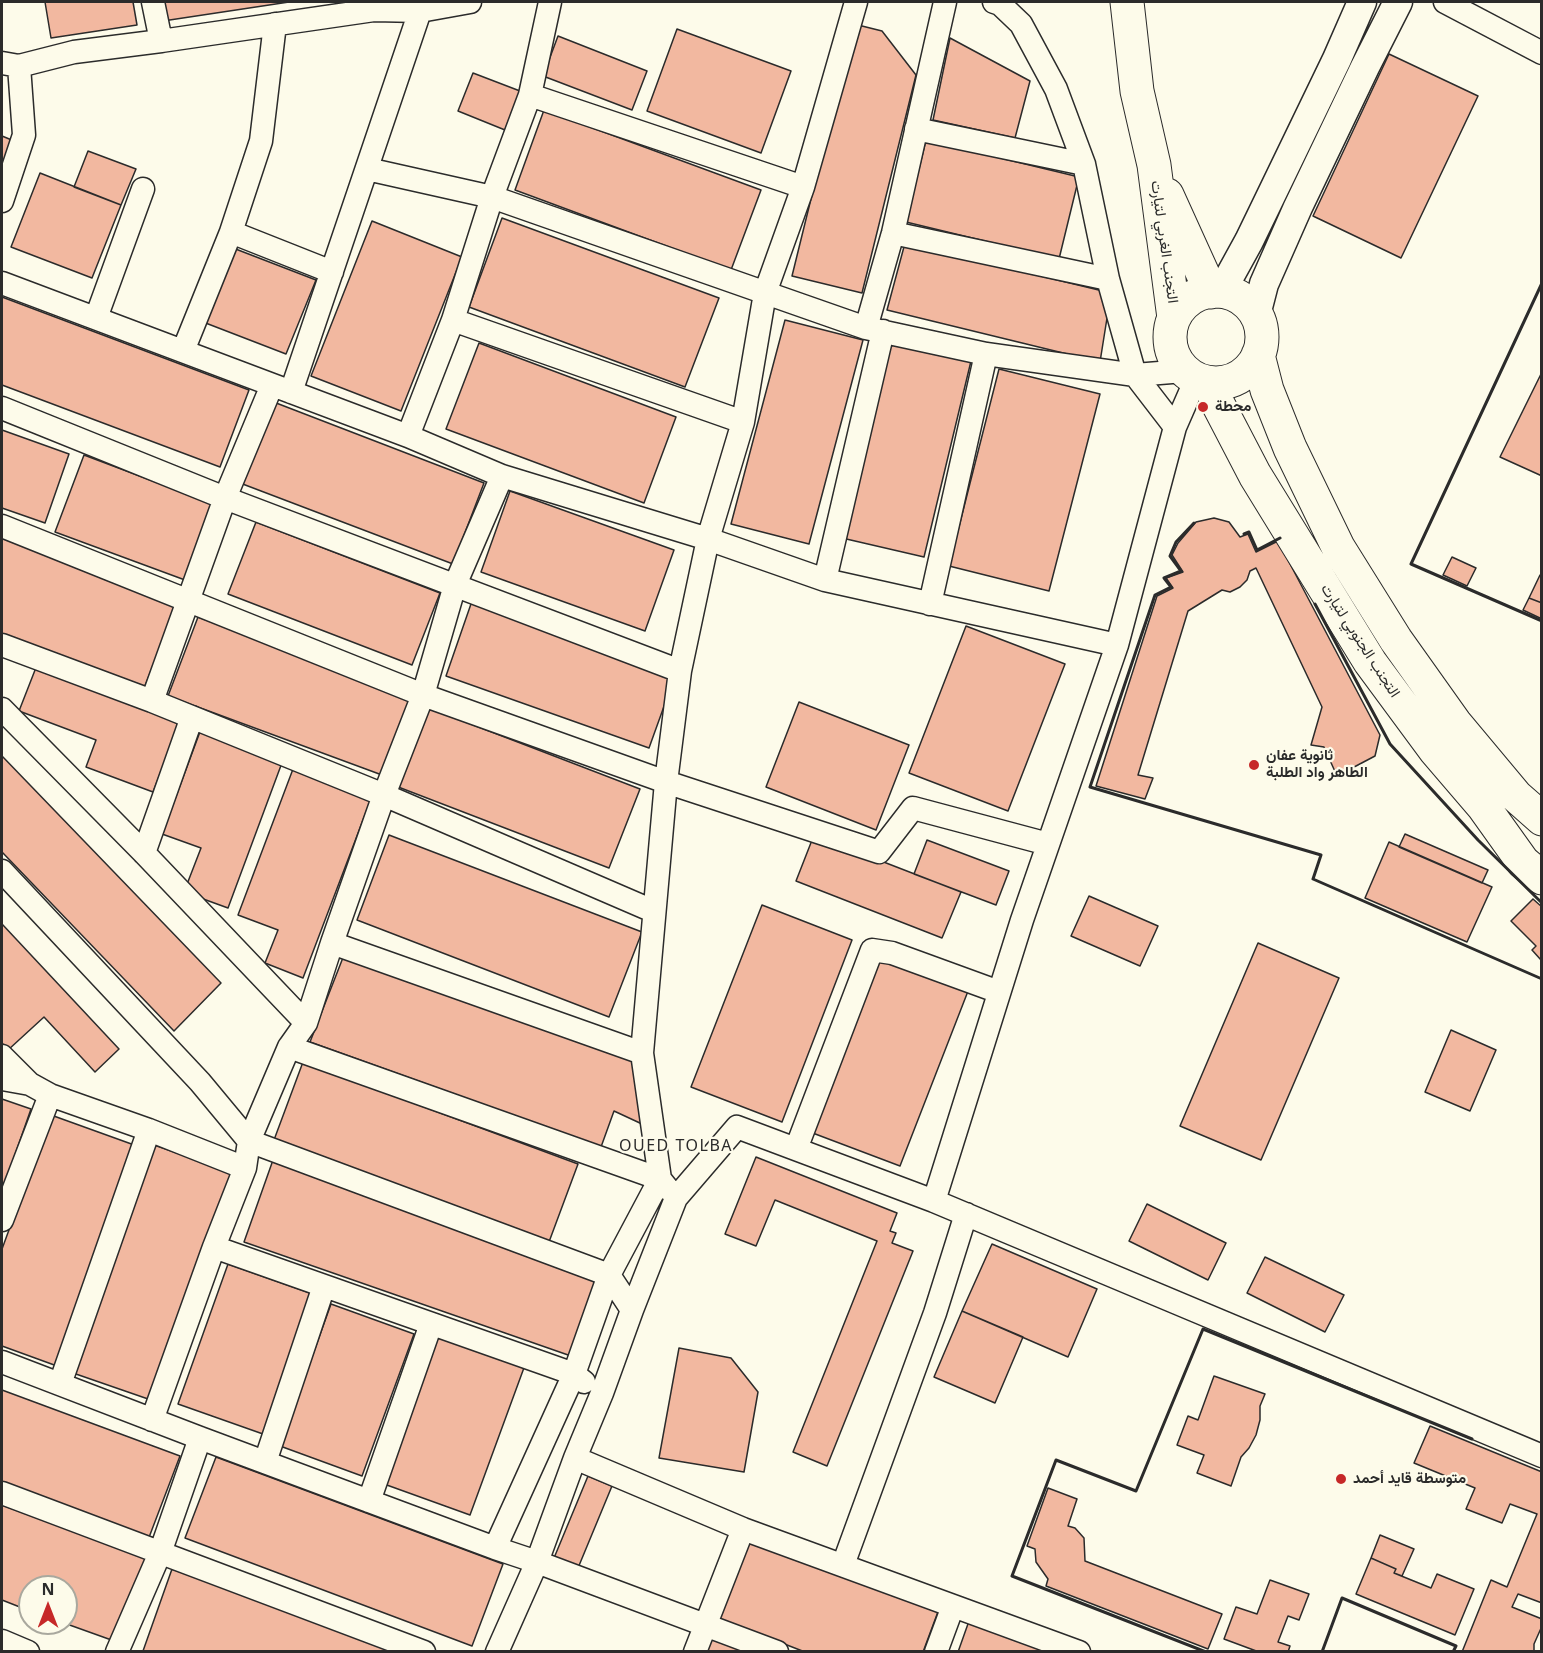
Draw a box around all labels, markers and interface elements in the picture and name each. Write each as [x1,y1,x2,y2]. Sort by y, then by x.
street label: التجنب الغربي لتيارت [1146,180,1182,304]
place label: محطة [1215,398,1251,416]
marker: محطة [1196,400,1210,414]
street label: التجنب الجنوبي لتيارت [1317,581,1403,701]
place label: ثانوية عفان الطاهر واد الطلبة [1266,747,1368,782]
marker: ثانوية عفان الطاهر واد الطلبة [1247,758,1261,772]
district label: OUED TOLBA [619,1136,733,1156]
place label: متوسطة قايد أحمد [1353,1470,1466,1488]
marker: متوسطة قايد أحمد [1334,1472,1348,1486]
north arrow [18,1575,78,1635]
text: N [41,1578,55,1600]

